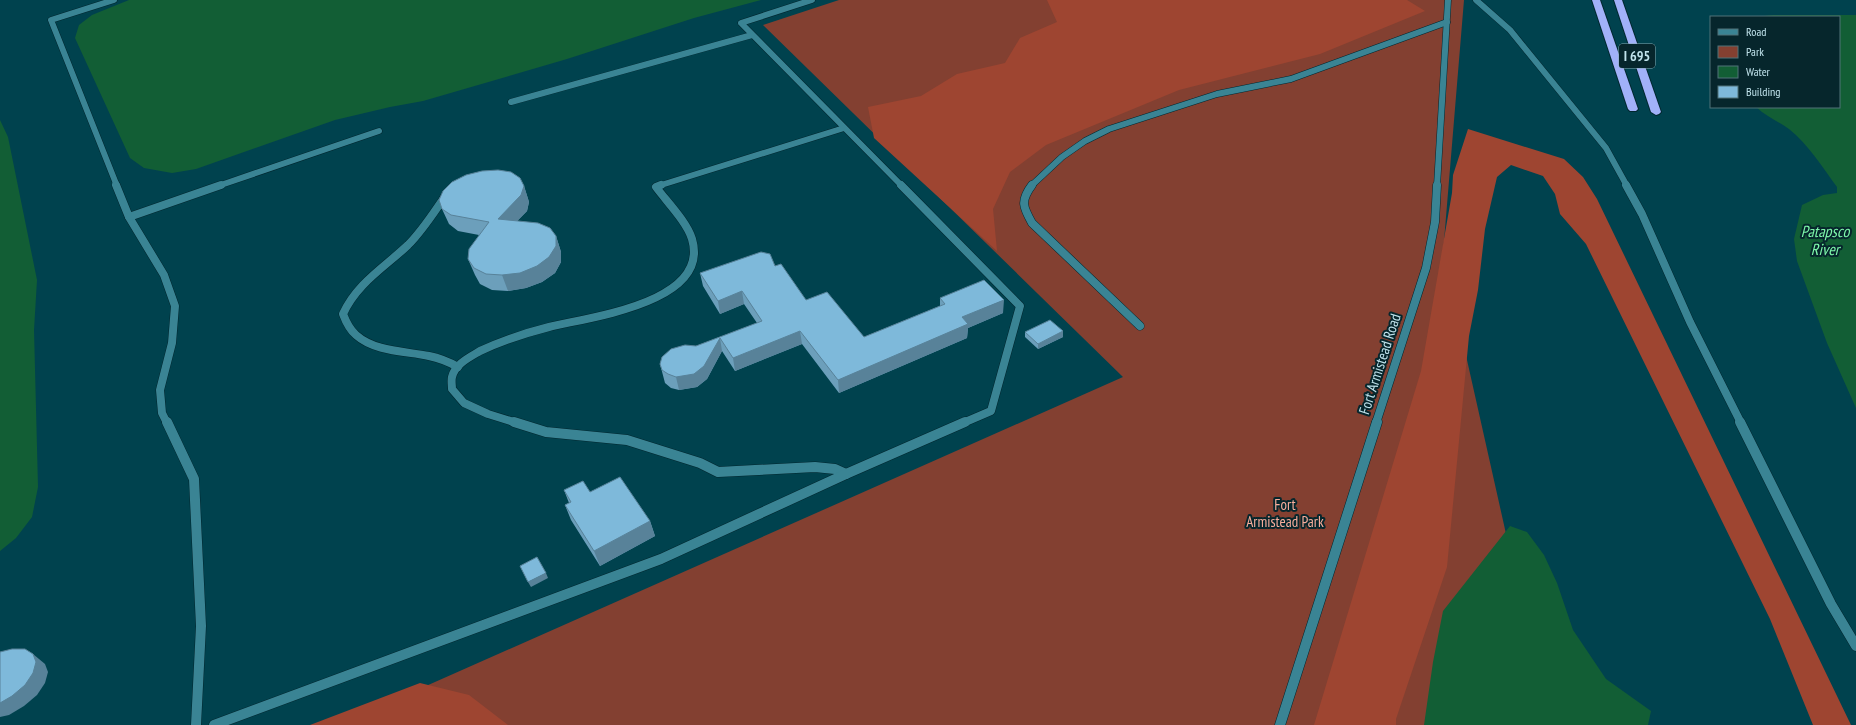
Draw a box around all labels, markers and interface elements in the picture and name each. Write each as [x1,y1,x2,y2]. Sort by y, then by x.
legend [1710,16,1840,108]
text: Road [1746,24,1766,39]
road number: I 695 [1619,44,1655,68]
text: Park [1746,44,1764,59]
text: Water [1746,64,1771,79]
text: Building [1746,84,1781,99]
water label: Patapsco River [1801,221,1850,259]
street label: Fort Armistead Road [1354,311,1405,417]
park label: Fort Armistead Park [1246,495,1324,531]

